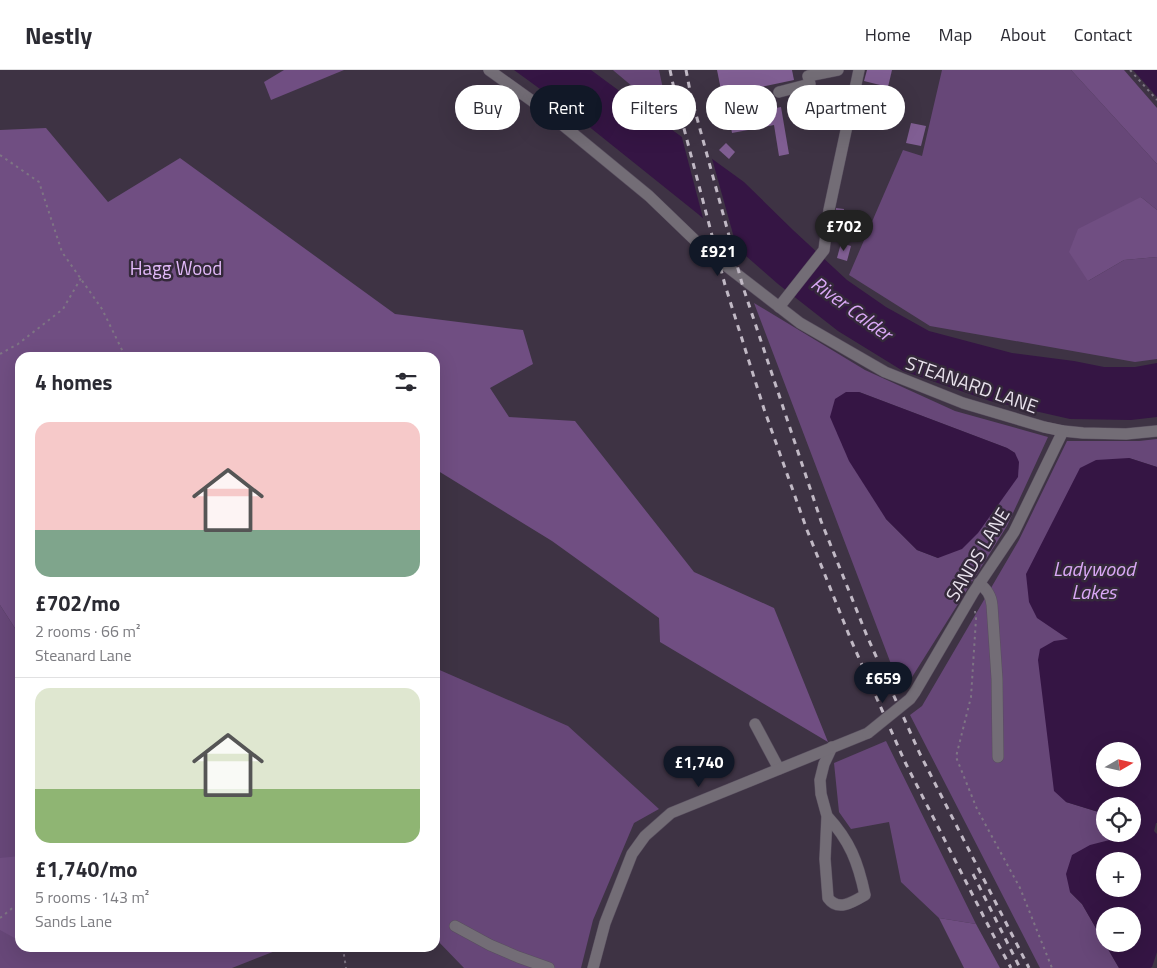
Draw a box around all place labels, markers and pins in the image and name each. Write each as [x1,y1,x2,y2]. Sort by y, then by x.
pin: £702 [814,210,874,252]
pin: £921 [688,234,748,277]
pin: £659 [853,662,913,704]
pin: £1,740 [658,746,740,788]

